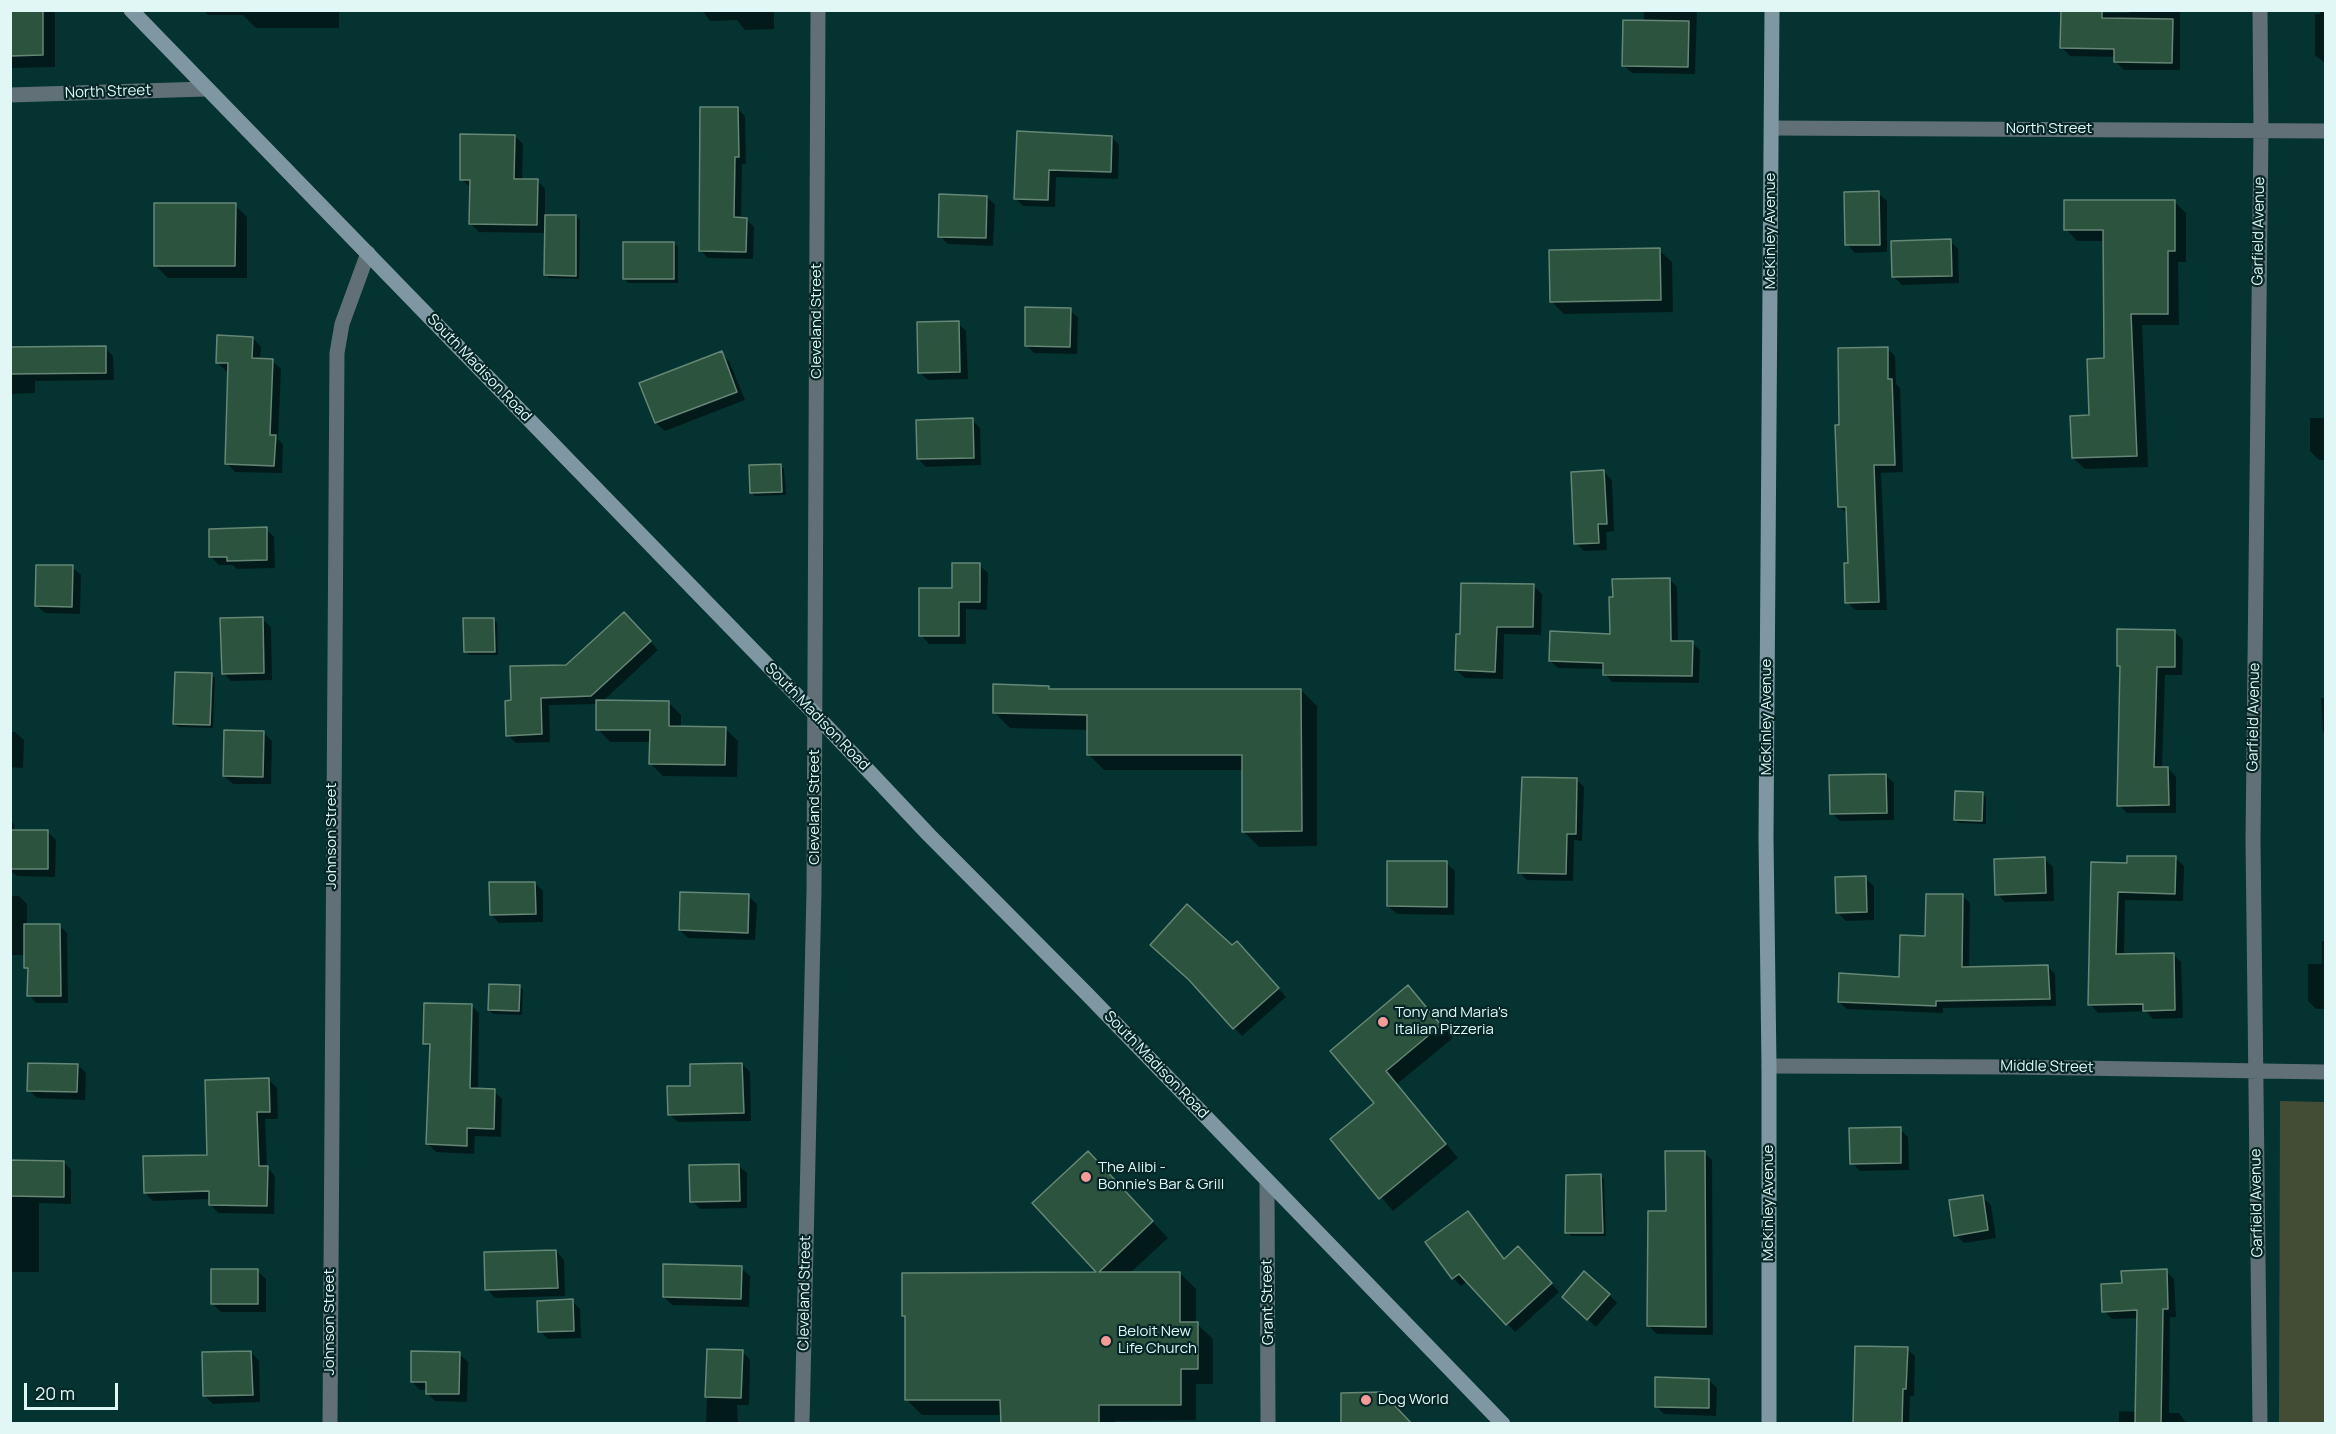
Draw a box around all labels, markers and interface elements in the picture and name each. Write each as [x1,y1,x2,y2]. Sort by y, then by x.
street label: North Street [64,81,152,103]
street label: North Street [2006,120,2092,138]
street label: McKinley Avenue [1762,173,1780,289]
street label: Garfield Avenue [2249,176,2269,286]
street label: Cleveland Street [808,263,826,379]
street label: South Madison Road [423,311,535,425]
street label: McKinley Avenue [1758,659,1776,775]
street label: South Madison Road [761,660,873,774]
street label: Garfield Avenue [2244,662,2264,772]
street label: Cleveland Street [806,749,824,865]
street label: Johnson Street [323,783,341,889]
place label: Tony and Maria's Italian Pizzeria [1395,1004,1508,1039]
street label: South Madison Road [1100,1008,1212,1122]
marker: Tony and Maria's Italian Pizzeria [1376,1015,1390,1029]
street label: Middle Street [2000,1057,2094,1077]
street label: McKinley Avenue [1760,1145,1778,1261]
street label: Garfield Avenue [2247,1148,2267,1258]
place label: The Alibi - Bonnie's Bar & Grill [1098,1159,1224,1194]
marker: The Alibi - Bonnie's Bar & Grill [1079,1170,1093,1184]
street label: Cleveland Street [795,1235,815,1351]
street label: Grant Street [1258,1259,1278,1345]
street label: Johnson Street [321,1269,339,1375]
place label: Beloit New Life Church [1118,1323,1197,1358]
marker: Beloit New Life Church [1099,1334,1113,1348]
scale bar [27,1371,122,1409]
text: 20 m [35,1381,75,1405]
place label: Dog World [1378,1391,1449,1409]
marker: Dog World [1359,1393,1373,1407]

